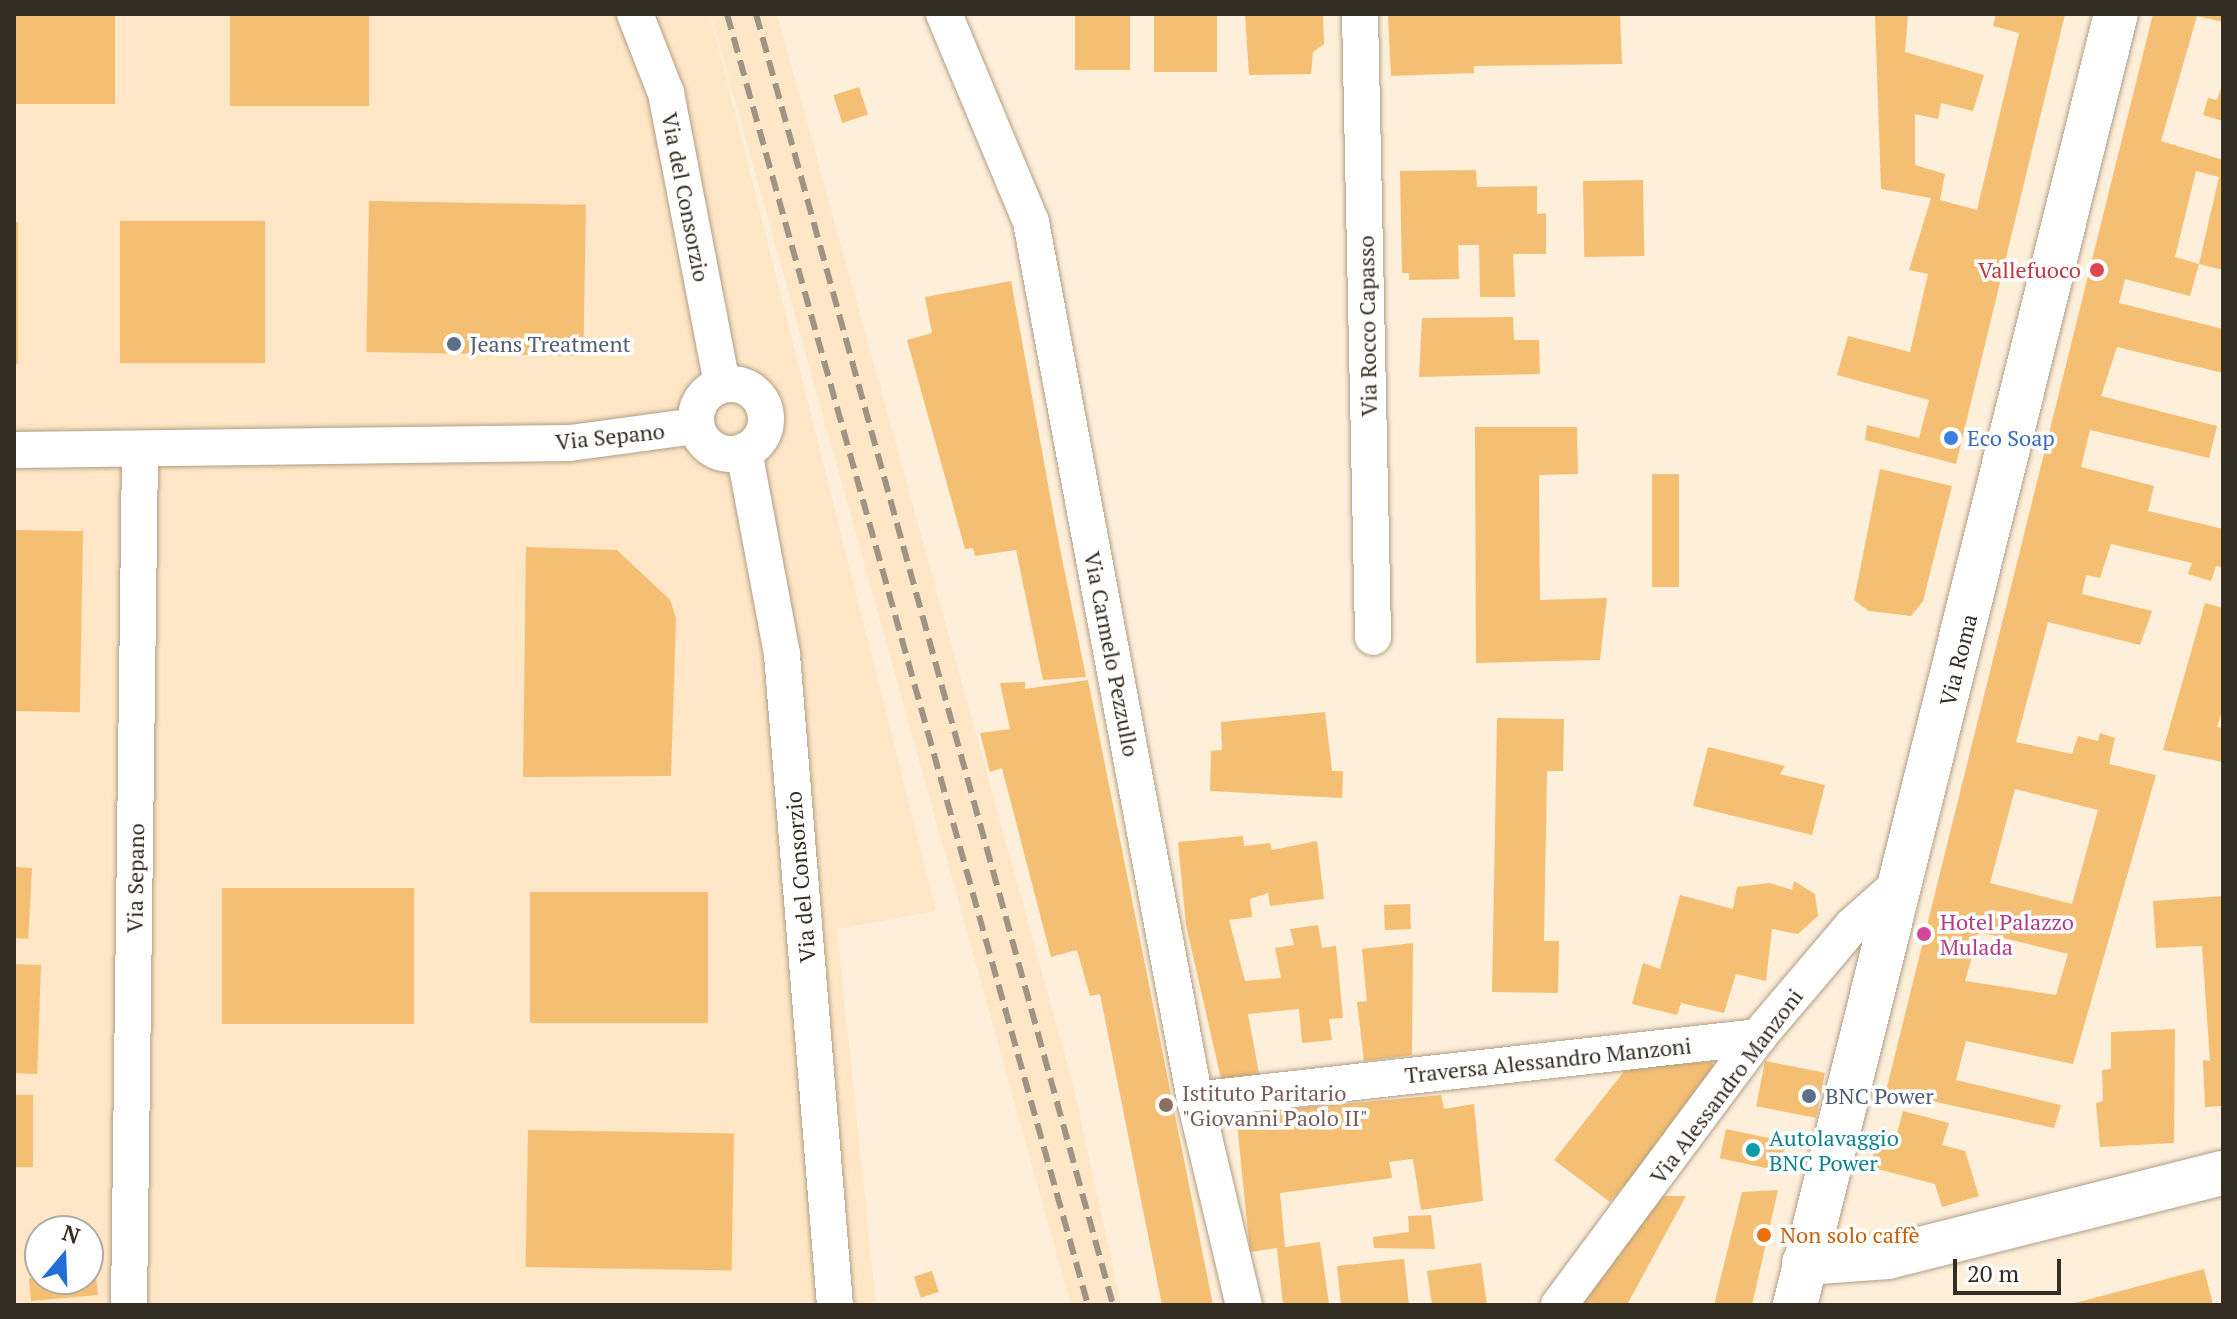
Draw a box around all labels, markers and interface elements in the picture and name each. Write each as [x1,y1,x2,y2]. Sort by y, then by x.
street label: Via del Consorzio [657,110,715,284]
street label: Via Rocco Capasso [1352,235,1382,417]
place label: Vallefuoco [1978,257,2081,283]
marker: Vallefuoco [2088,261,2106,279]
place label: Jeans Treatment [470,331,631,357]
marker: Jeans Treatment [445,335,463,353]
street label: Via Sepano [554,417,666,455]
place label: Eco Soap [1967,425,2055,451]
marker: Eco Soap [1942,429,1960,447]
street label: Via Carmelo Pezzullo [1079,549,1145,759]
street label: Via Roma [1934,611,1982,709]
street label: Via del Consorzio [779,790,821,964]
street label: Via Sepano [121,823,149,933]
place label: Hotel Palazzo Mulada [1940,908,2074,960]
marker: Hotel Palazzo Mulada [1915,925,1933,943]
street label: Via Alessandro Manzoni [1644,983,1808,1189]
street label: Traversa Alessandro Manzoni [1403,1032,1693,1088]
place label: Istituto Paritario "Giovanni Paolo II" [1182,1079,1368,1130]
place label: BNC Power [1825,1083,1934,1109]
marker: BNC Power [1800,1087,1818,1105]
marker: Istituto Paritario "Giovanni Paolo II" [1157,1096,1175,1114]
place label: Autolavaggio BNC Power [1769,1124,1899,1176]
marker: Autolavaggio BNC Power [1744,1141,1762,1159]
north arrow [24,1215,104,1295]
text: N [59,1217,84,1250]
place label: Non solo caffè [1780,1222,1920,1248]
marker: Non solo caffè [1755,1226,1773,1244]
scale bar [1957,1243,2065,1293]
text: 20 m [1967,1257,2019,1289]

